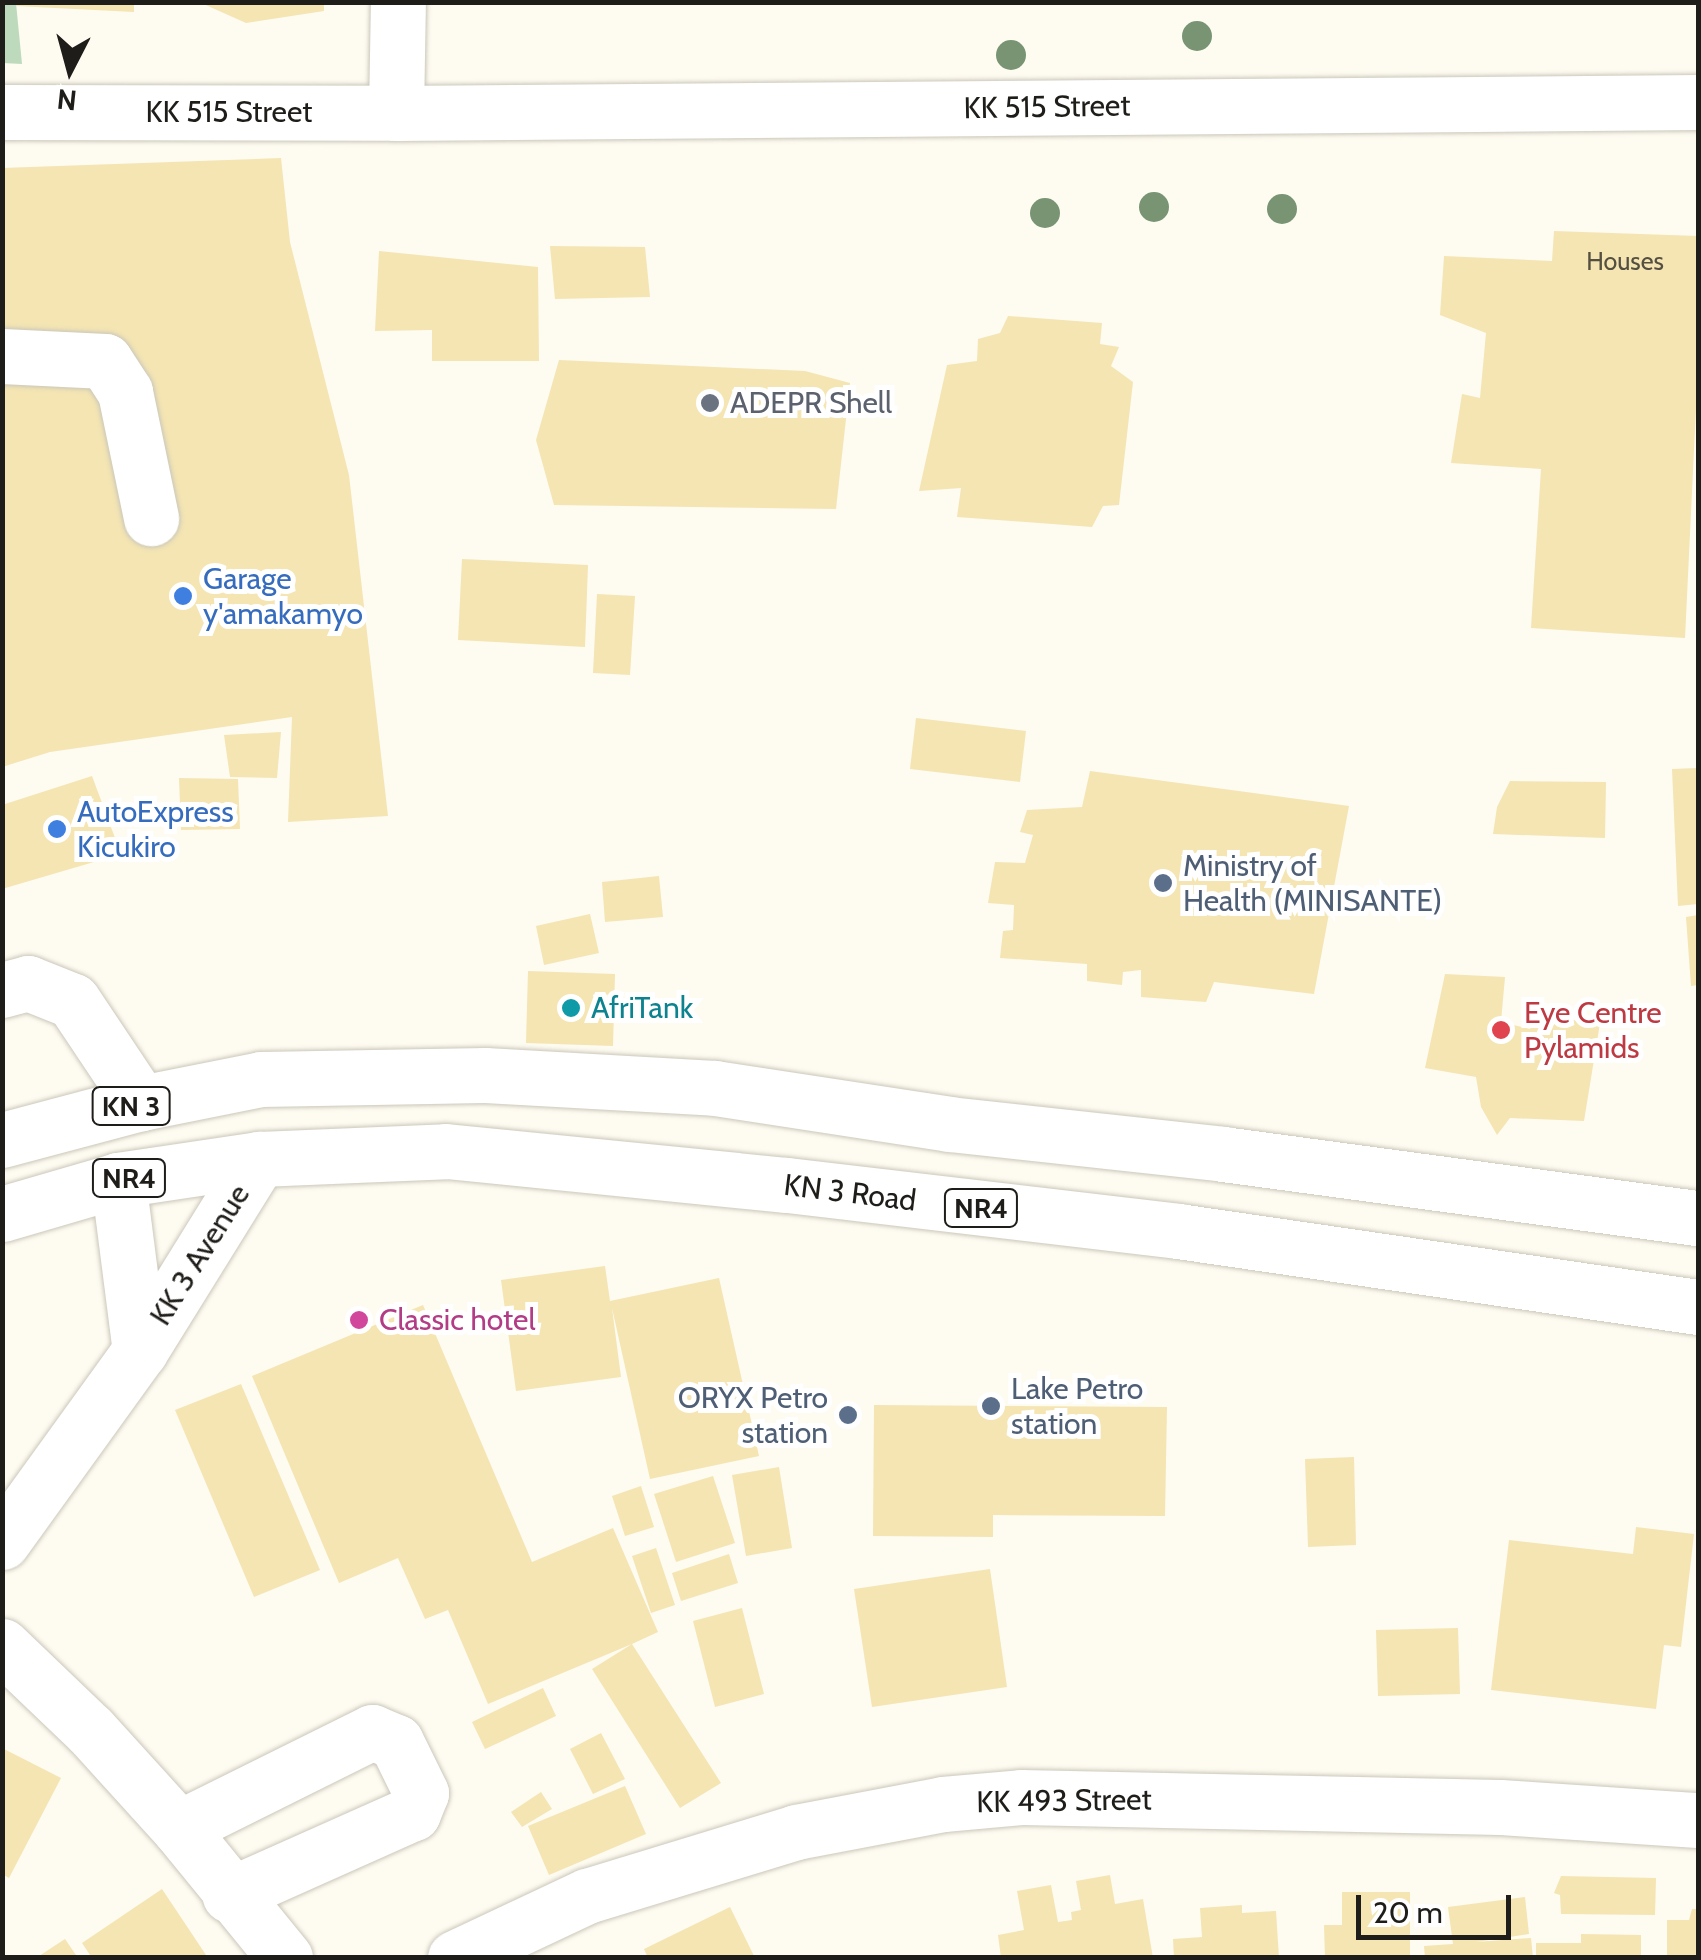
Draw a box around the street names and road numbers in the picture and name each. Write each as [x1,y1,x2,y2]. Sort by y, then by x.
street label: KK 515 Street [963,88,1131,126]
street label: KK 515 Street [146,94,312,130]
road number: KN 3 [91,1083,171,1129]
road number: NR4 [92,1155,166,1201]
street label: KN 3 Road [782,1167,918,1219]
street label: KK 3 Avenue [143,1178,257,1332]
road number: NR4 [944,1185,1018,1231]
street label: KK 493 Street [976,1781,1152,1821]

